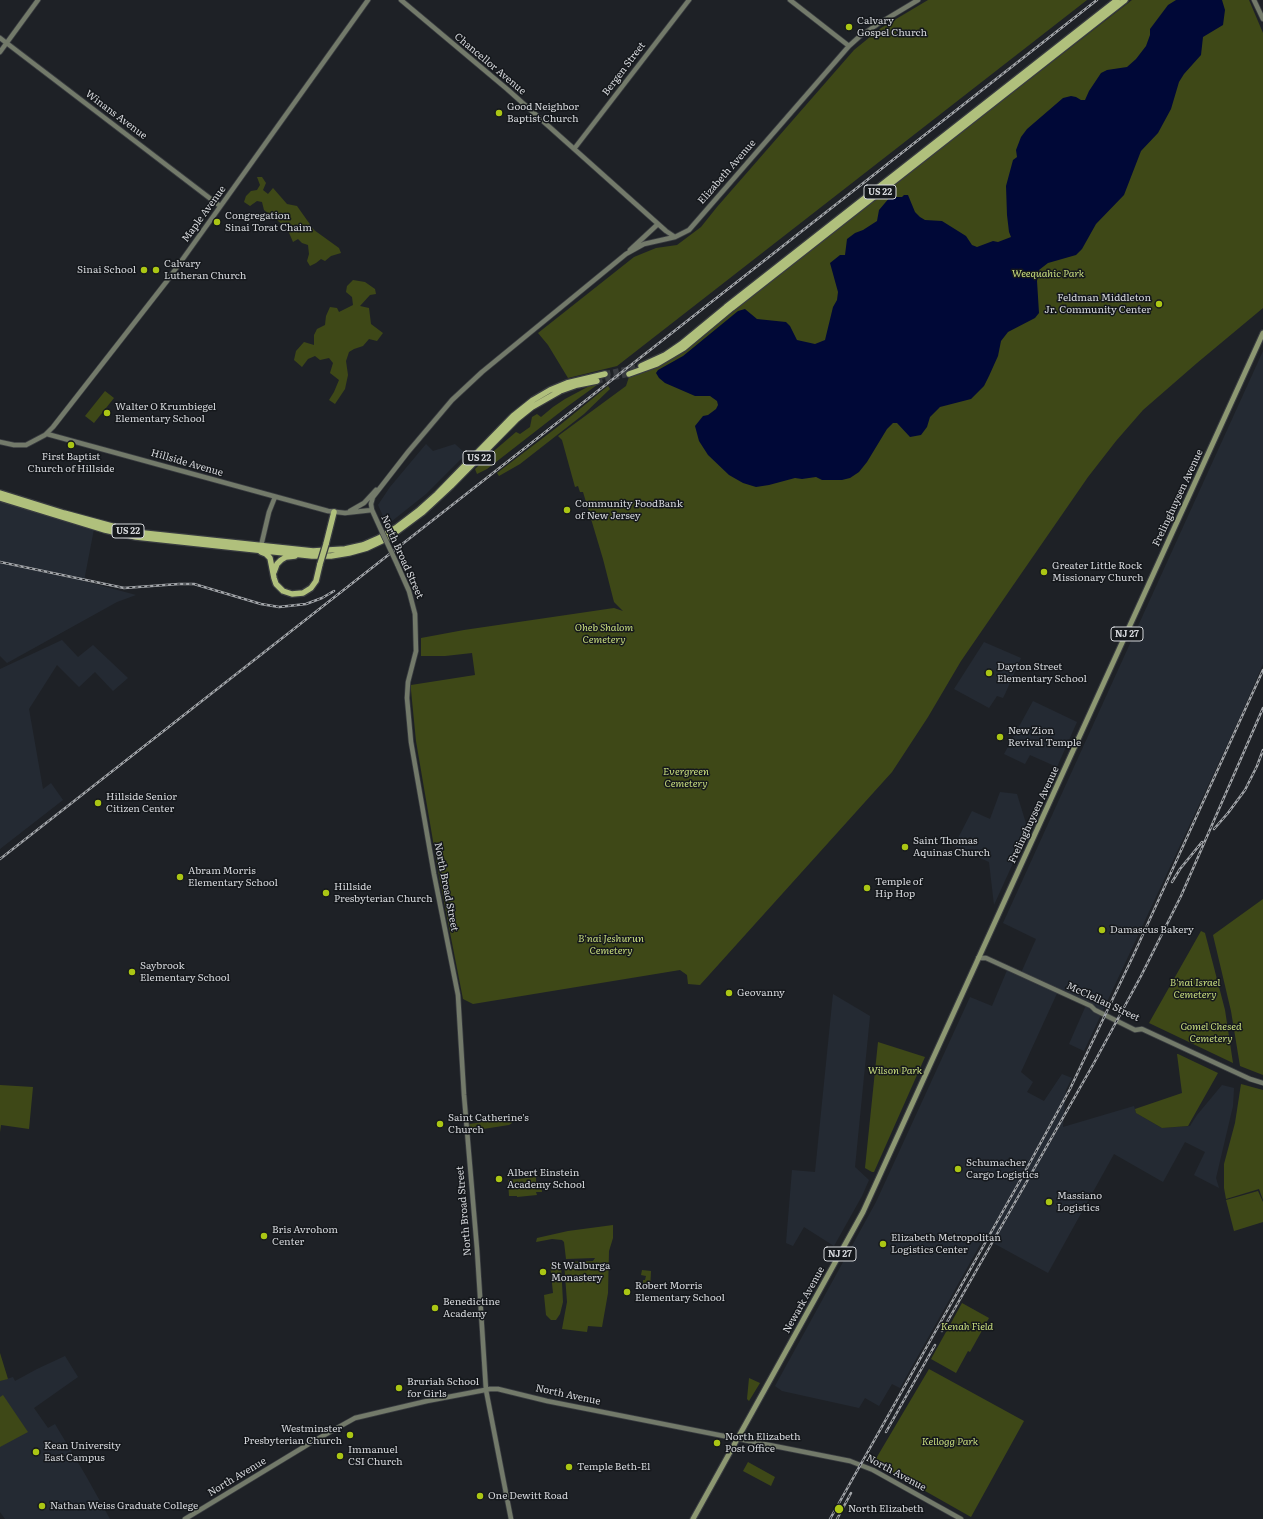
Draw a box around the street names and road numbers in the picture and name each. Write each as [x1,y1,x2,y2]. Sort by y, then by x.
street label: Chancellor Avenue [452,31,528,97]
street label: Bergen Street [600,40,648,98]
street label: Winans Avenue [83,88,149,142]
street label: Elizabeth Avenue [696,137,758,207]
street label: Maple Avenue [180,183,228,245]
road number: US 22 [864,185,896,199]
street label: Hillside Avenue [149,447,225,479]
street label: Frelinghuysen Avenue [1150,448,1206,548]
road number: US 22 [463,451,495,465]
street label: North Broad Street [378,513,426,601]
road number: US 22 [112,524,144,538]
road number: NJ 27 [1111,627,1143,641]
street label: Frelinghuysen Avenue [1006,765,1062,865]
street label: North Broad Street [432,842,460,932]
street label: McClellan Street [1065,980,1141,1024]
street label: North Broad Street [454,1166,474,1256]
road number: NJ 27 [824,1247,856,1261]
street label: Newark Avenue [781,1265,827,1335]
street label: North Avenue [534,1382,602,1408]
street label: North Avenue [864,1452,928,1494]
street label: North Avenue [206,1455,268,1499]

